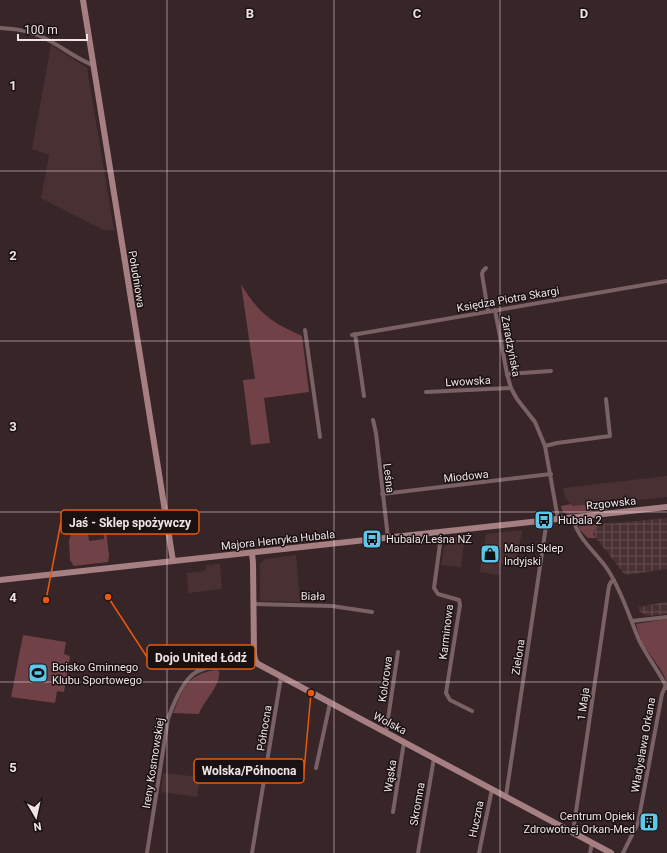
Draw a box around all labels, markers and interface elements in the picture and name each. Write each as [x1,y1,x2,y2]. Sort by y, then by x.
text: B [246,6,254,21]
text: C [413,6,422,21]
text: D [580,6,588,21]
scale bar [18,16,87,42]
text: 100 m [24,23,58,37]
text: 1 [9,78,17,93]
text: 2 [9,248,17,263]
street label: Południowa [126,250,147,309]
street label: Księdza Piotra Skargi [456,284,560,315]
street label: Zaradzyńska [498,314,523,378]
street label: Lwowska [445,374,491,389]
text: 3 [9,419,17,434]
street label: Leśna [380,463,397,494]
street label: Miodowa [443,468,489,485]
street label: Rzgowska [585,494,637,513]
bus stop icon: Hubala 2 [533,509,555,531]
callout: Jaś - Sklep spożywczy [61,510,199,534]
place label: Hubala 2 [558,514,602,527]
text: Jaś - Sklep spożywczy [69,516,192,530]
street label: Majora Henryka Hubala [220,528,336,553]
bus stop icon: Hubala/Leśna NŻ [361,528,383,550]
place label: Hubala/Leśna NŻ [386,533,472,546]
place label: Mansi Sklep Indyjski [504,542,564,568]
shop icon: Mansi Sklep Indyjski [479,543,501,565]
text: 4 [9,590,17,605]
street label: Biała [301,590,325,603]
street label: Karminowa [437,604,456,660]
street label: Zielona [509,638,528,676]
callout: Dojo United Łódź [147,645,255,669]
text: Dojo United Łódź [155,651,247,665]
street label: Kolorowa [376,655,395,703]
place label: Boisko Gminnego Klubu Sportowego [52,661,142,687]
sports icon: Boisko Gminnego Klubu Sportowego [27,662,49,684]
street label: 1 Maja [575,687,592,721]
street label: Władysława Orkana [629,696,658,794]
street label: Północna [254,704,275,752]
street label: Wolska [371,709,409,738]
street label: Ireny Kosmowskiej [140,717,167,809]
callout: Wolska/Północna [194,759,304,783]
street label: Wąska [382,759,399,793]
text: 5 [9,760,17,775]
text: Wolska/Północna [202,764,297,778]
street label: Skromna [407,781,428,827]
north arrow [16,797,56,837]
street label: Huczna [466,800,487,839]
place label: Centrum Opieki Zdrowotnej Orkan-Med [523,810,635,836]
building icon: Centrum Opieki Zdrowotnej Orkan-Med [638,811,660,833]
text: N [32,819,42,833]

